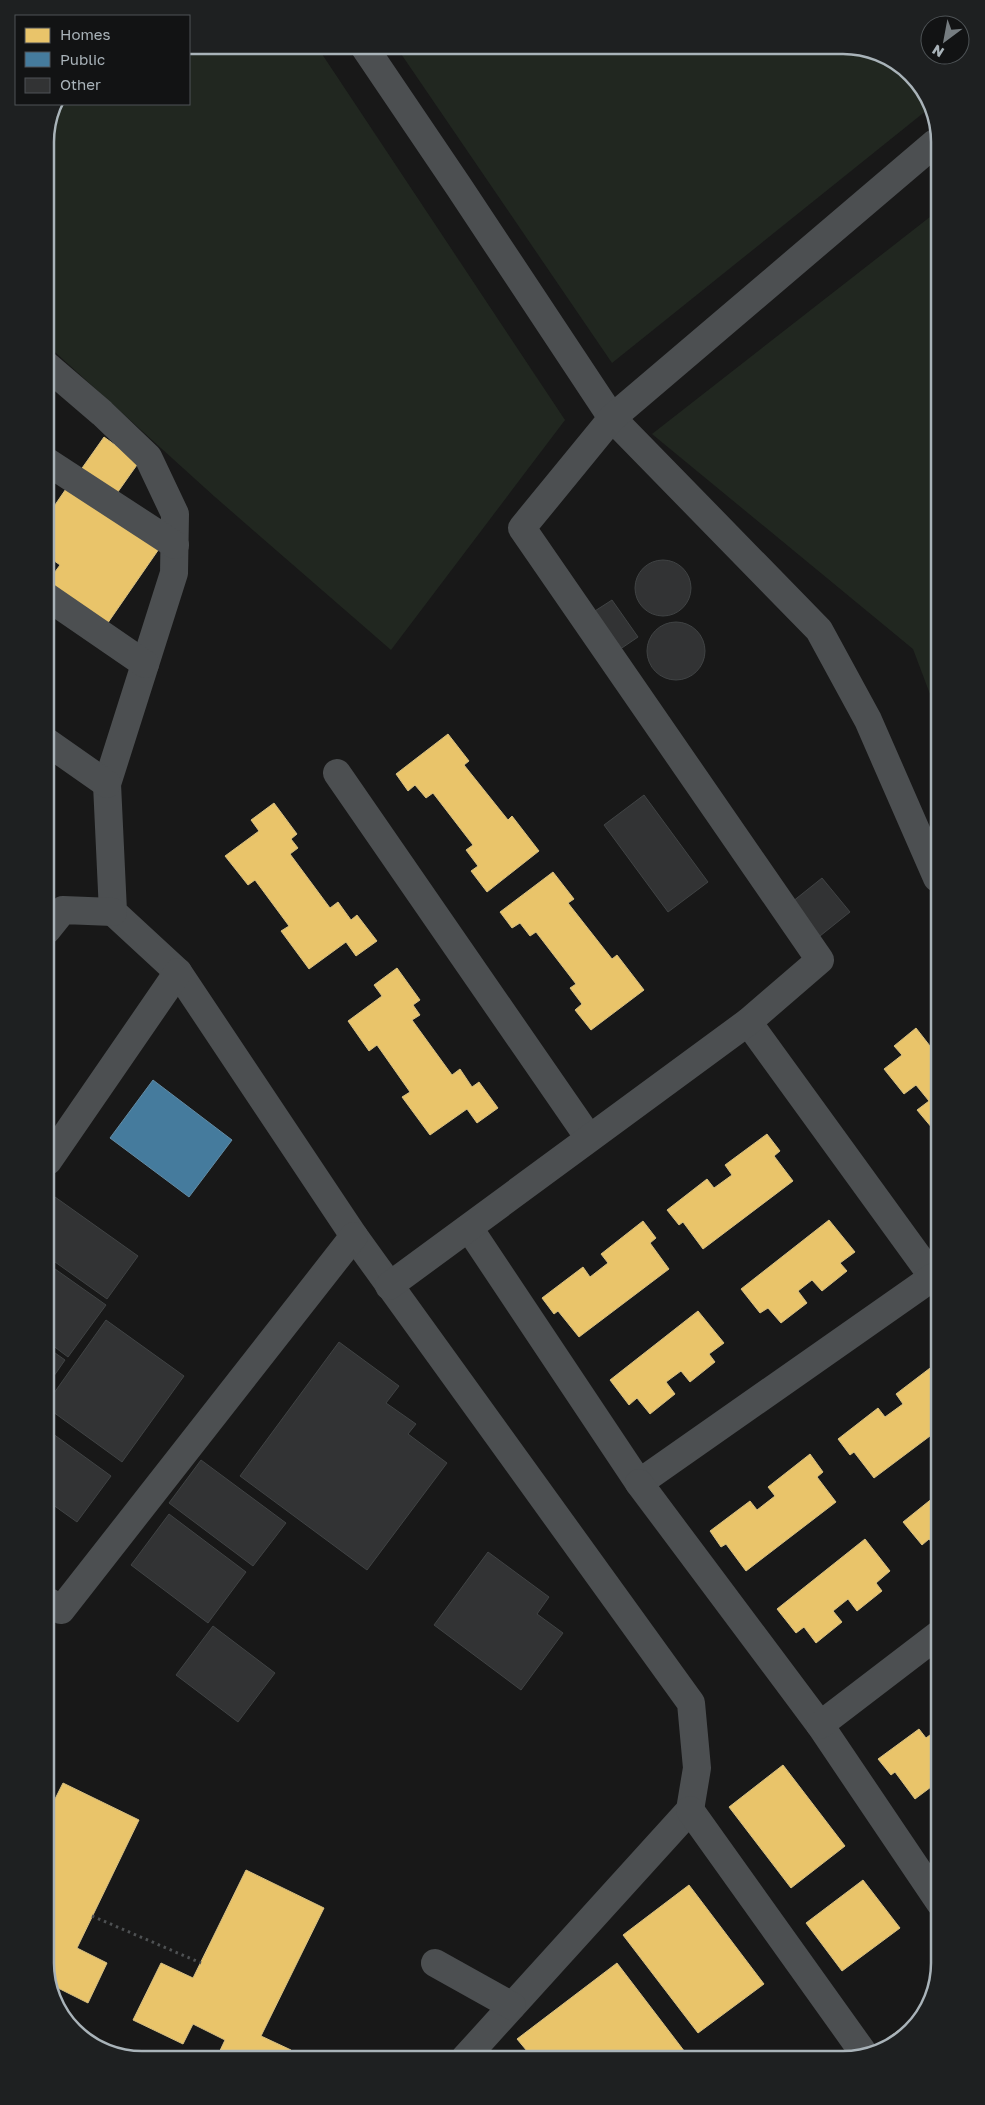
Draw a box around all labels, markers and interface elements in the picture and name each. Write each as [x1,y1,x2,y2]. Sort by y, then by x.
legend [15,15,190,105]
north arrow [920,15,970,65]
text: Homes [60,25,110,43]
text: N [929,41,947,61]
text: Public [60,50,105,68]
text: Other [60,75,101,93]

